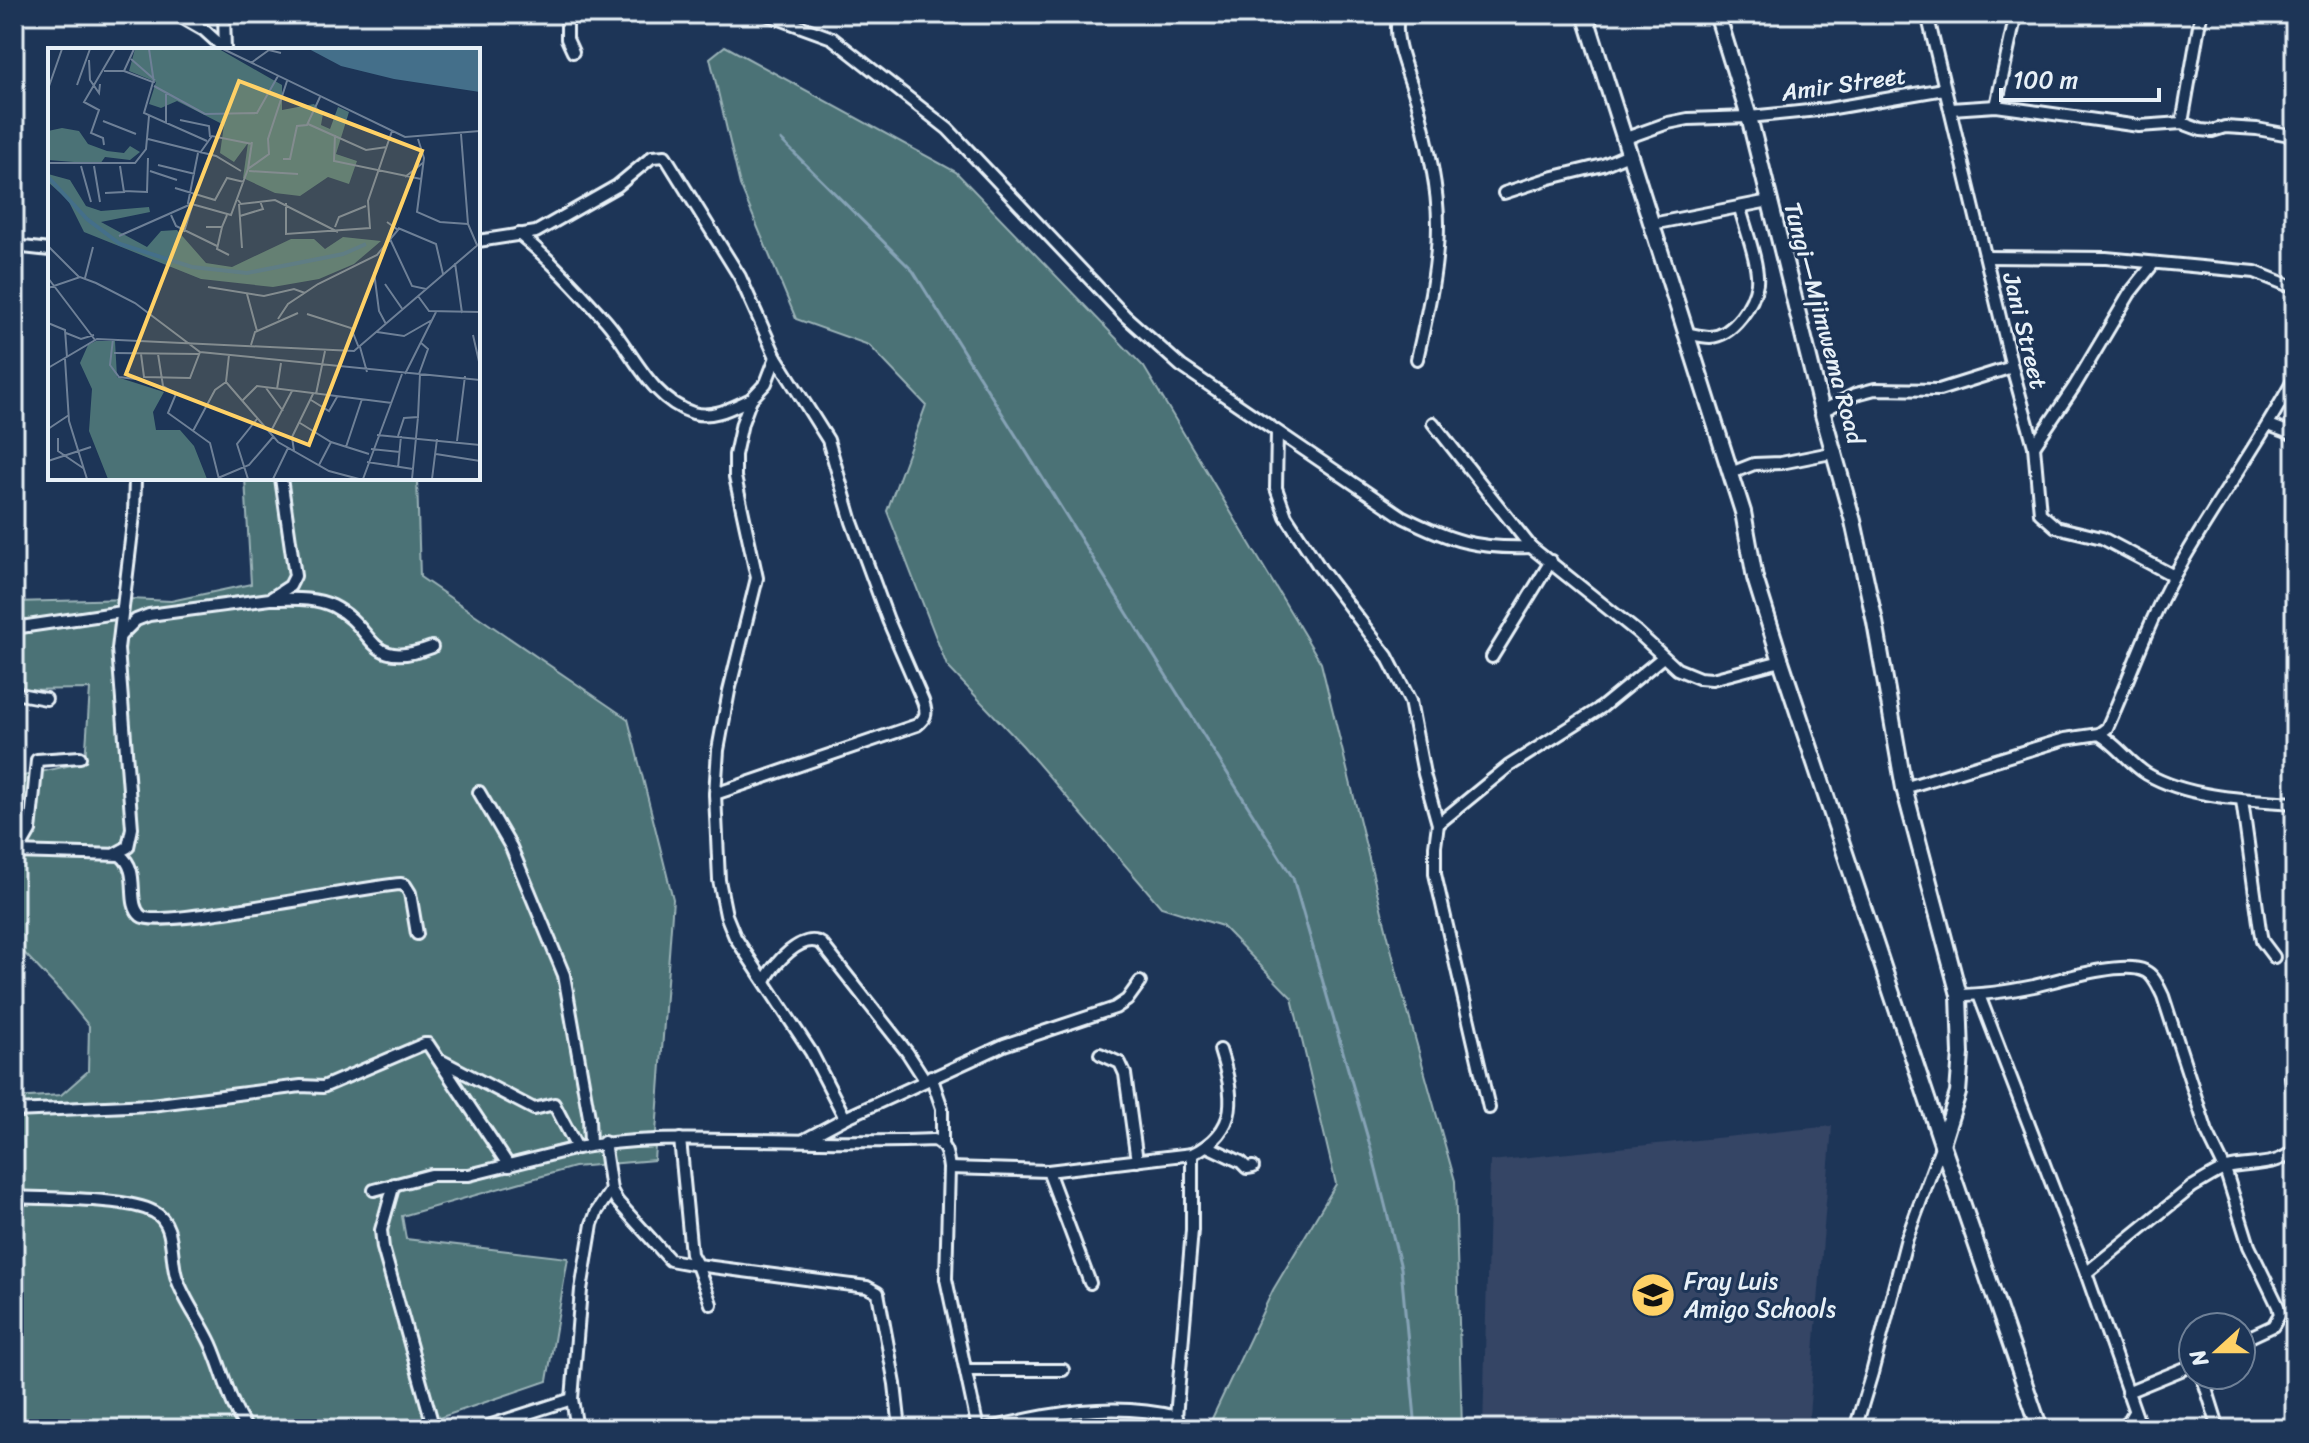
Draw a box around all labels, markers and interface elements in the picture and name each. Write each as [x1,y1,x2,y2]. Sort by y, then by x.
inset map [48,48,480,480]
scale bar [2001,52,2159,102]
street label: Amir Street [1778,54,1909,114]
text: 100 m [2013,59,2078,101]
street label: Tungi—Mjimwema Road [1771,197,1877,451]
street label: Jani Street [1990,267,2060,394]
place label: Fray Luis Amigo Schools [1683,1260,1836,1330]
school or university icon: Fray Luis Amigo Schools [1629,1271,1677,1319]
north arrow [2177,1311,2257,1391]
text: N [2178,1343,2220,1373]

